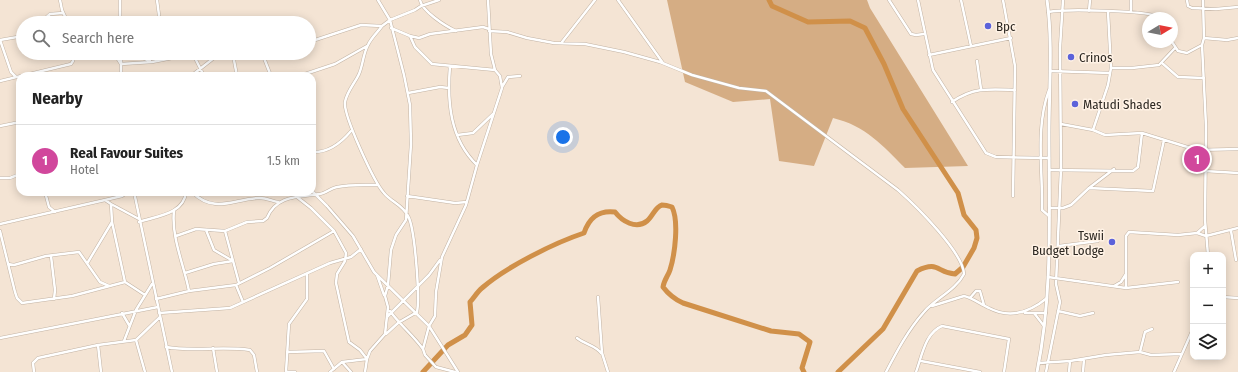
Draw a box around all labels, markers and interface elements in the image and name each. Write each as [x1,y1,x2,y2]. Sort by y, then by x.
north arrow [1142,12,1178,48]
search box [16,16,316,60]
place label: Bpc [996,19,1016,34]
marker: Bpc [983,21,993,31]
icon: search [30,27,52,49]
text: Search here [62,29,134,47]
place label: Crinos [1079,50,1113,65]
marker: Crinos [1066,52,1076,62]
text: Nearby [32,88,83,109]
place label: Matudi Shades [1083,97,1162,112]
marker: Matudi Shades [1070,99,1080,109]
your location [553,127,573,147]
text: Real Favour Suites [70,144,183,162]
pin: 1 [1184,144,1210,174]
text: 1 [42,153,48,168]
text: 1.5 km [267,153,300,168]
text: Hotel [70,162,99,177]
place label: Tswii Budget Lodge [1032,228,1104,258]
marker: Tswii Budget Lodge [1107,237,1117,247]
map controls [1190,252,1226,360]
button: + [1190,252,1226,288]
button: − [1190,288,1226,324]
button: layers [1190,324,1226,360]

